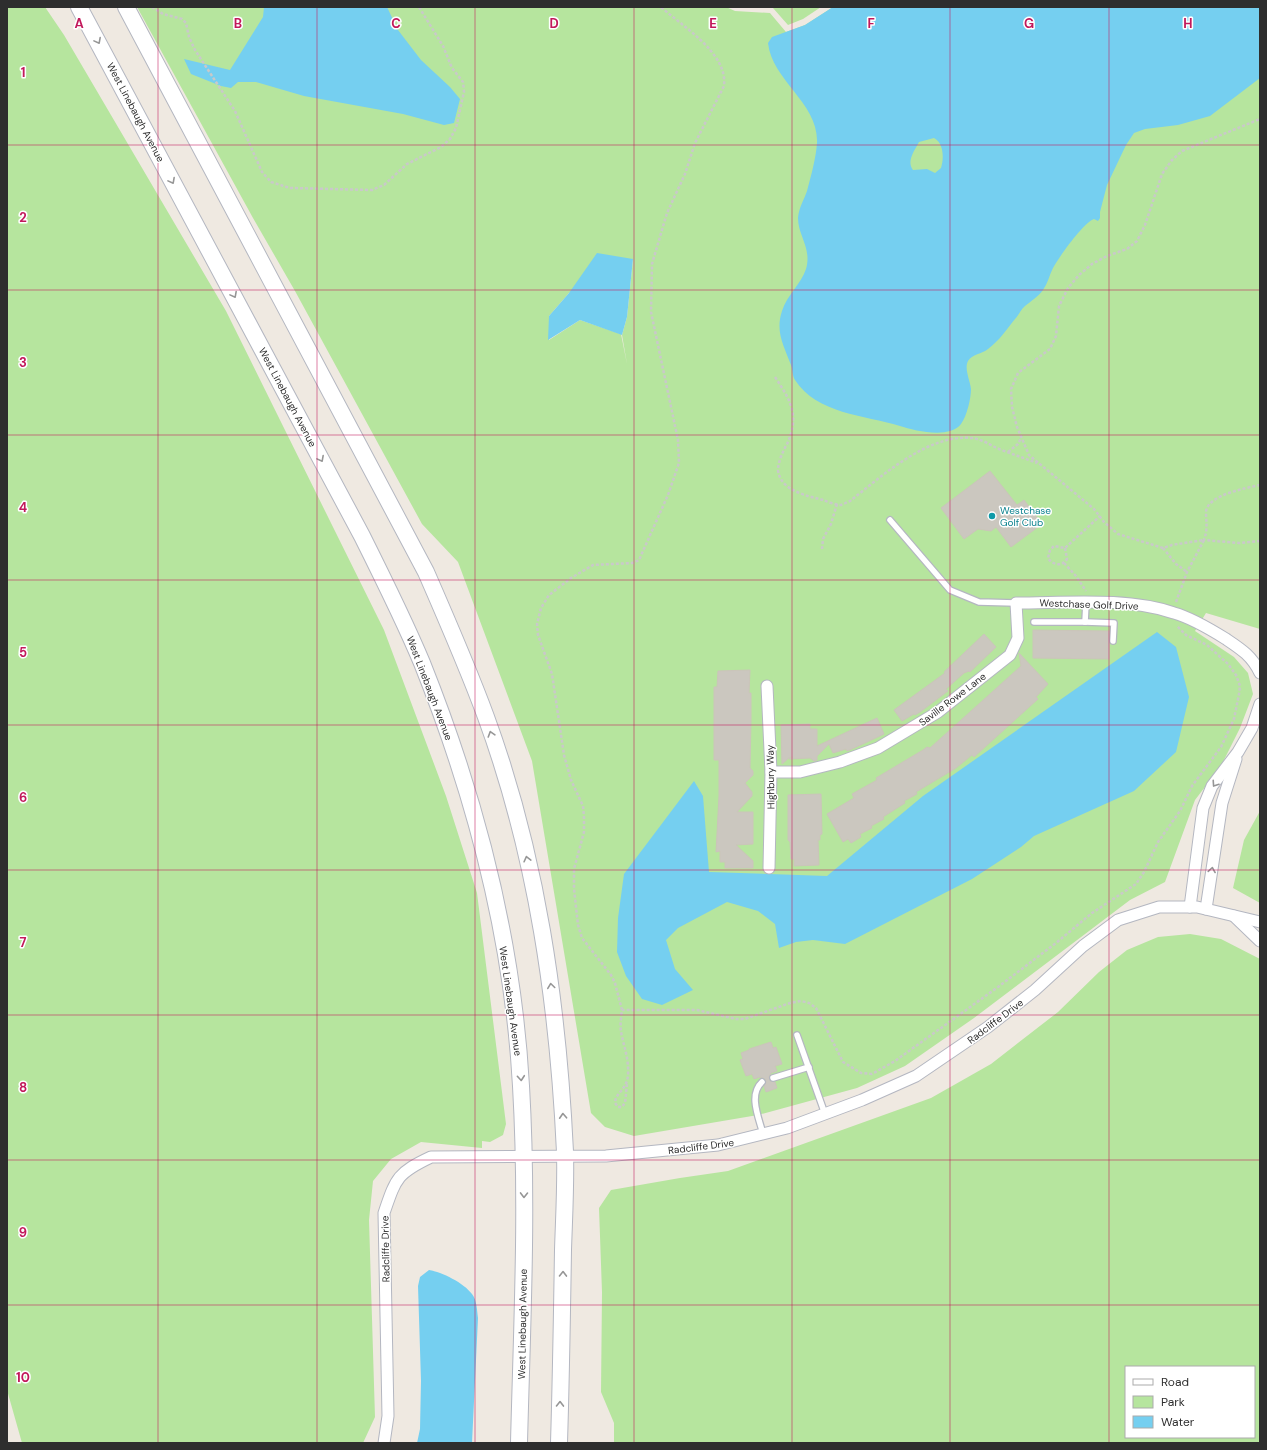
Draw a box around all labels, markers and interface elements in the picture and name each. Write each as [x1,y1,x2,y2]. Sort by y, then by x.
text: A [74,15,84,32]
text: B [234,15,242,32]
text: C [391,15,401,32]
text: D [549,15,559,32]
text: E [709,15,717,32]
text: F [867,15,875,32]
text: G [1024,15,1034,32]
text: H [1183,15,1193,32]
one-way arrow [93,37,101,45]
street label: West Linebaugh Avenue [104,60,167,164]
text: 1 [21,64,25,81]
one-way arrow [168,177,175,184]
text: 2 [19,209,27,226]
one-way arrow [229,291,236,298]
street label: West Linebaugh Avenue [256,345,319,449]
text: 3 [19,354,27,371]
one-way arrow [317,455,324,462]
text: 4 [19,499,27,516]
place label: Westchase Golf Club [1000,504,1051,529]
marker: Westchase Golf Club [987,511,997,521]
street label: Westchase Golf Drive [1039,596,1139,613]
street label: West Linebaugh Avenue [404,634,456,742]
text: 5 [19,644,27,661]
street label: Saville Rowe Lane [916,670,989,729]
one-way arrow [488,730,496,737]
street label: Highbury Way [763,744,778,809]
one-way arrow [1213,779,1220,786]
text: 6 [19,789,27,806]
one-way arrow [523,855,532,862]
one-way arrow [1207,867,1216,873]
text: 7 [20,934,27,951]
street label: West Linebaugh Avenue [496,945,525,1057]
one-way arrow [547,983,556,989]
street label: Radcliffe Drive [965,996,1026,1047]
one-way arrow [516,1075,525,1081]
text: 8 [19,1079,27,1096]
one-way arrow [558,1113,567,1119]
street label: Radcliffe Drive [667,1136,735,1157]
one-way arrow [520,1192,528,1198]
street label: Radcliffe Drive [378,1215,393,1282]
text: 9 [19,1224,27,1241]
street label: West Linebaugh Avenue [515,1268,530,1379]
one-way arrow [558,1271,567,1277]
legend [1125,1366,1255,1438]
text: 10 [16,1369,30,1386]
text: Road [1161,1374,1189,1390]
text: Park [1161,1394,1185,1410]
one-way arrow [556,1401,564,1407]
text: Water [1161,1414,1195,1430]

